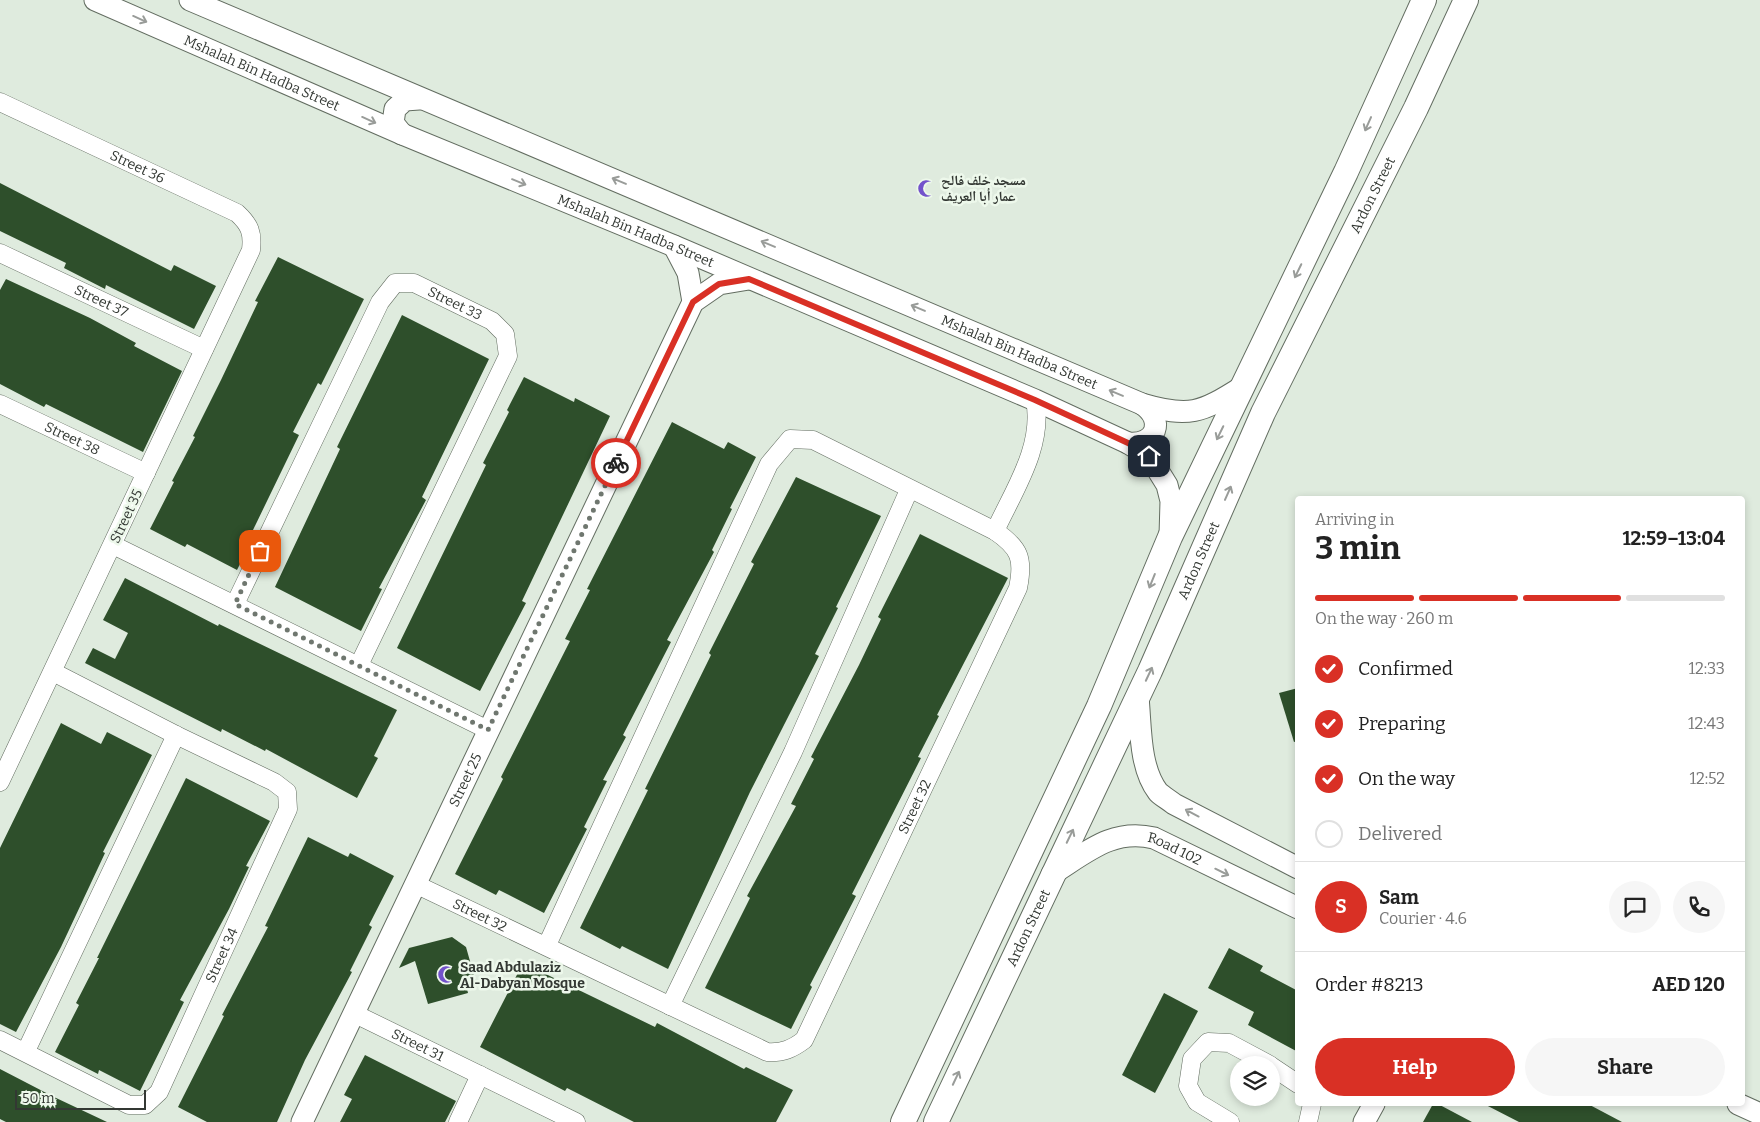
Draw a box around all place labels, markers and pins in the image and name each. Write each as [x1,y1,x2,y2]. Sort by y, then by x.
place label: مسجد خلف فالح عمار أبا العريف [941,172,1026,205]
mosque icon: مسجد خلف فالح عمار أبا العريف [917,178,937,198]
pin [1128,435,1170,477]
pin [239,530,281,572]
place label: Saad Abdulaziz Al-Dabyan Mosque [460,959,585,992]
mosque icon: Saad Abdulaziz Al-Dabyan Mosque [436,965,456,985]

